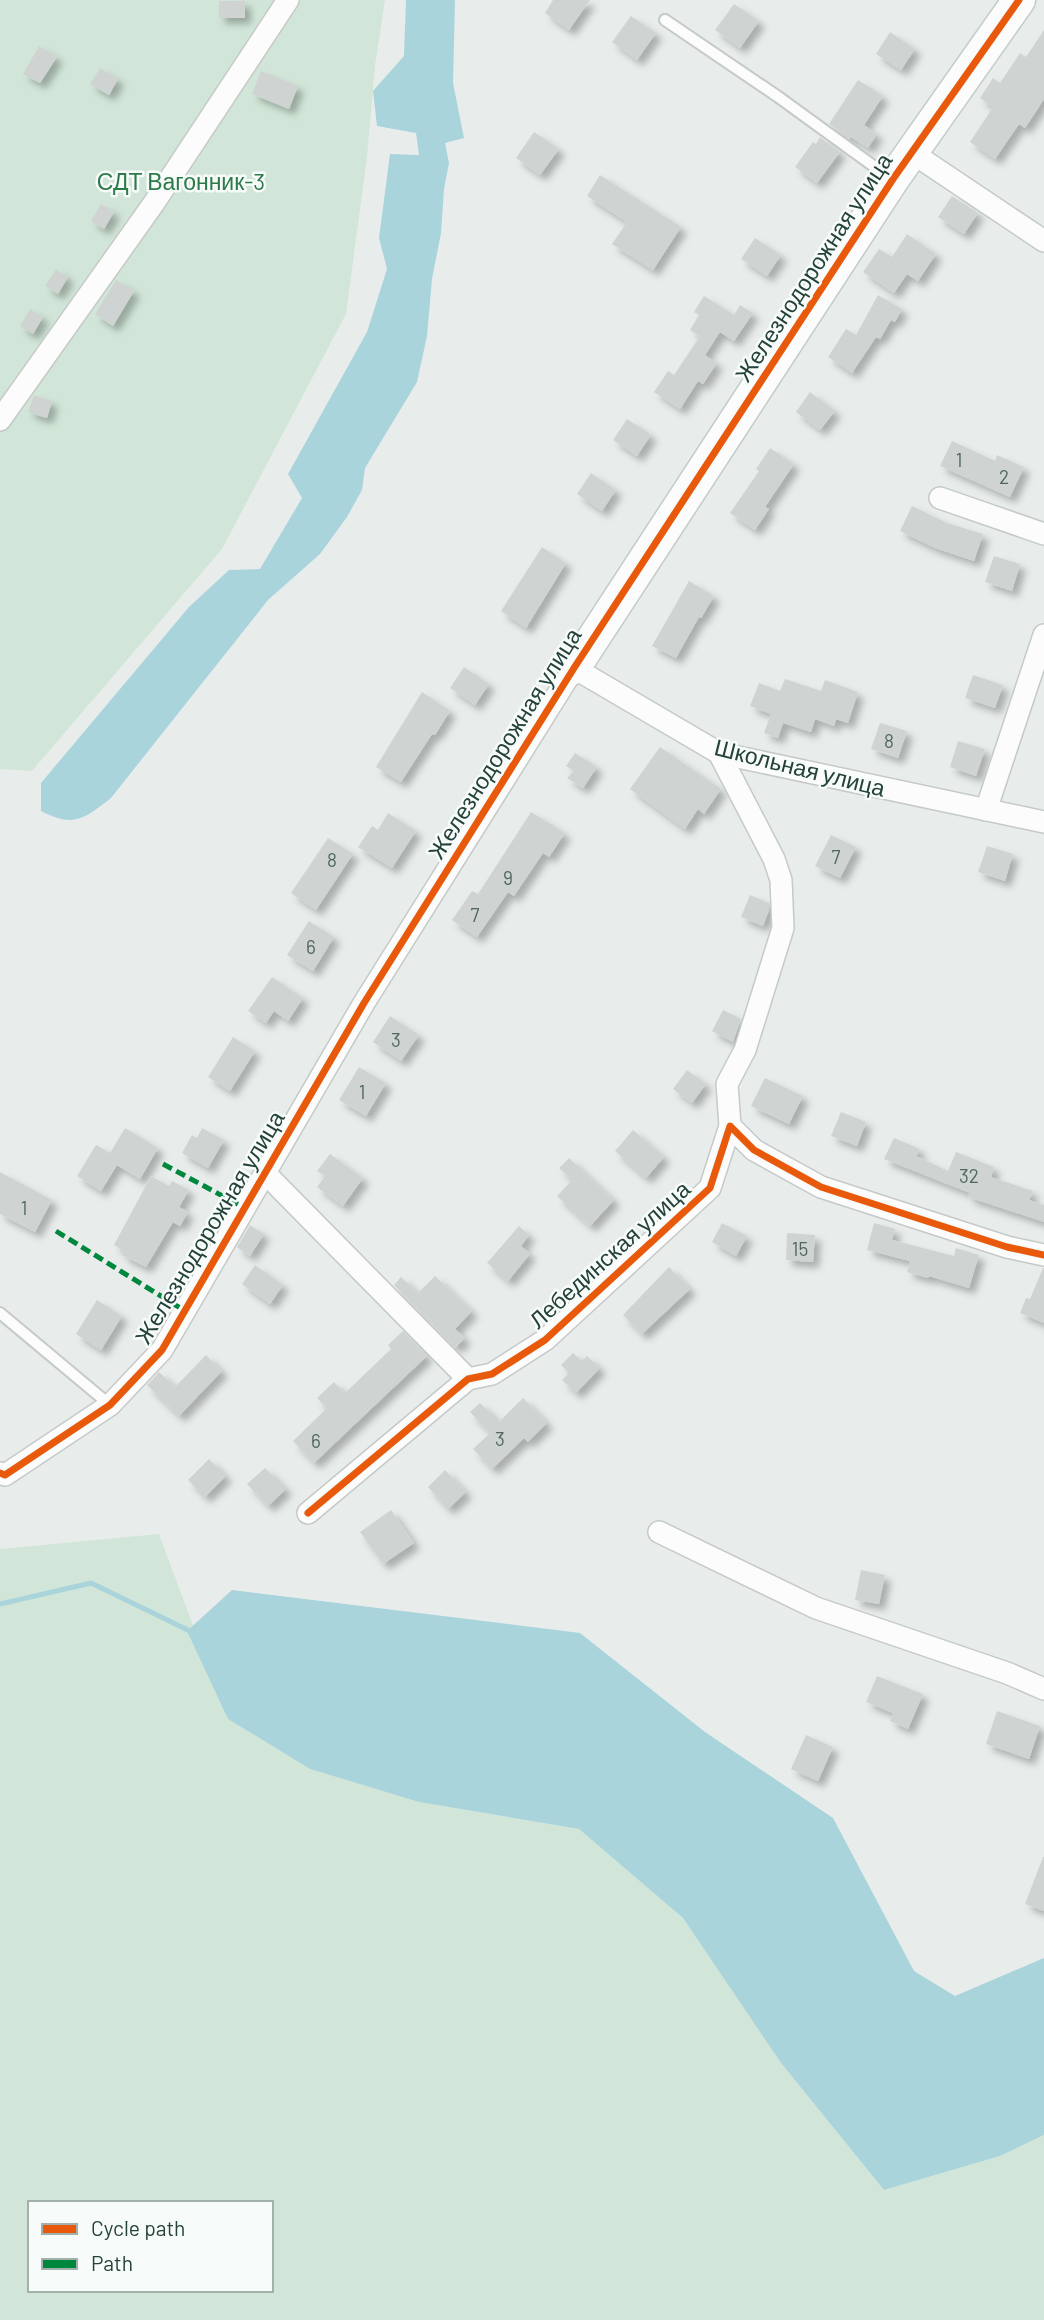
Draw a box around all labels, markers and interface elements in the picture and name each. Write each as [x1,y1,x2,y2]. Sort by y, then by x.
street label: Железнодорожная улица [729,147,898,387]
park label: СДТ Вагонник-3 [97,167,265,195]
house number: 1 [956,448,962,471]
house number: 2 [999,465,1009,488]
street label: Железнодорожная улица [421,622,587,864]
house number: 8 [884,729,894,752]
street label: Школьная улица [712,732,888,802]
house number: 7 [832,845,841,868]
house number: 8 [327,848,337,871]
house number: 9 [503,866,513,889]
house number: 7 [471,903,480,926]
house number: 6 [306,935,316,958]
house number: 3 [391,1028,401,1051]
house number: 1 [359,1080,365,1103]
street label: Железнодорожная улица [128,1105,290,1349]
house number: 32 [959,1164,979,1187]
street label: Лебединская улица [523,1174,695,1334]
house number: 1 [21,1196,27,1219]
house number: 15 [792,1237,808,1260]
house number: 3 [495,1427,505,1450]
house number: 6 [311,1429,321,1452]
legend [28,2201,273,2292]
text: Cycle path [91,2215,185,2240]
text: Path [91,2250,133,2275]

